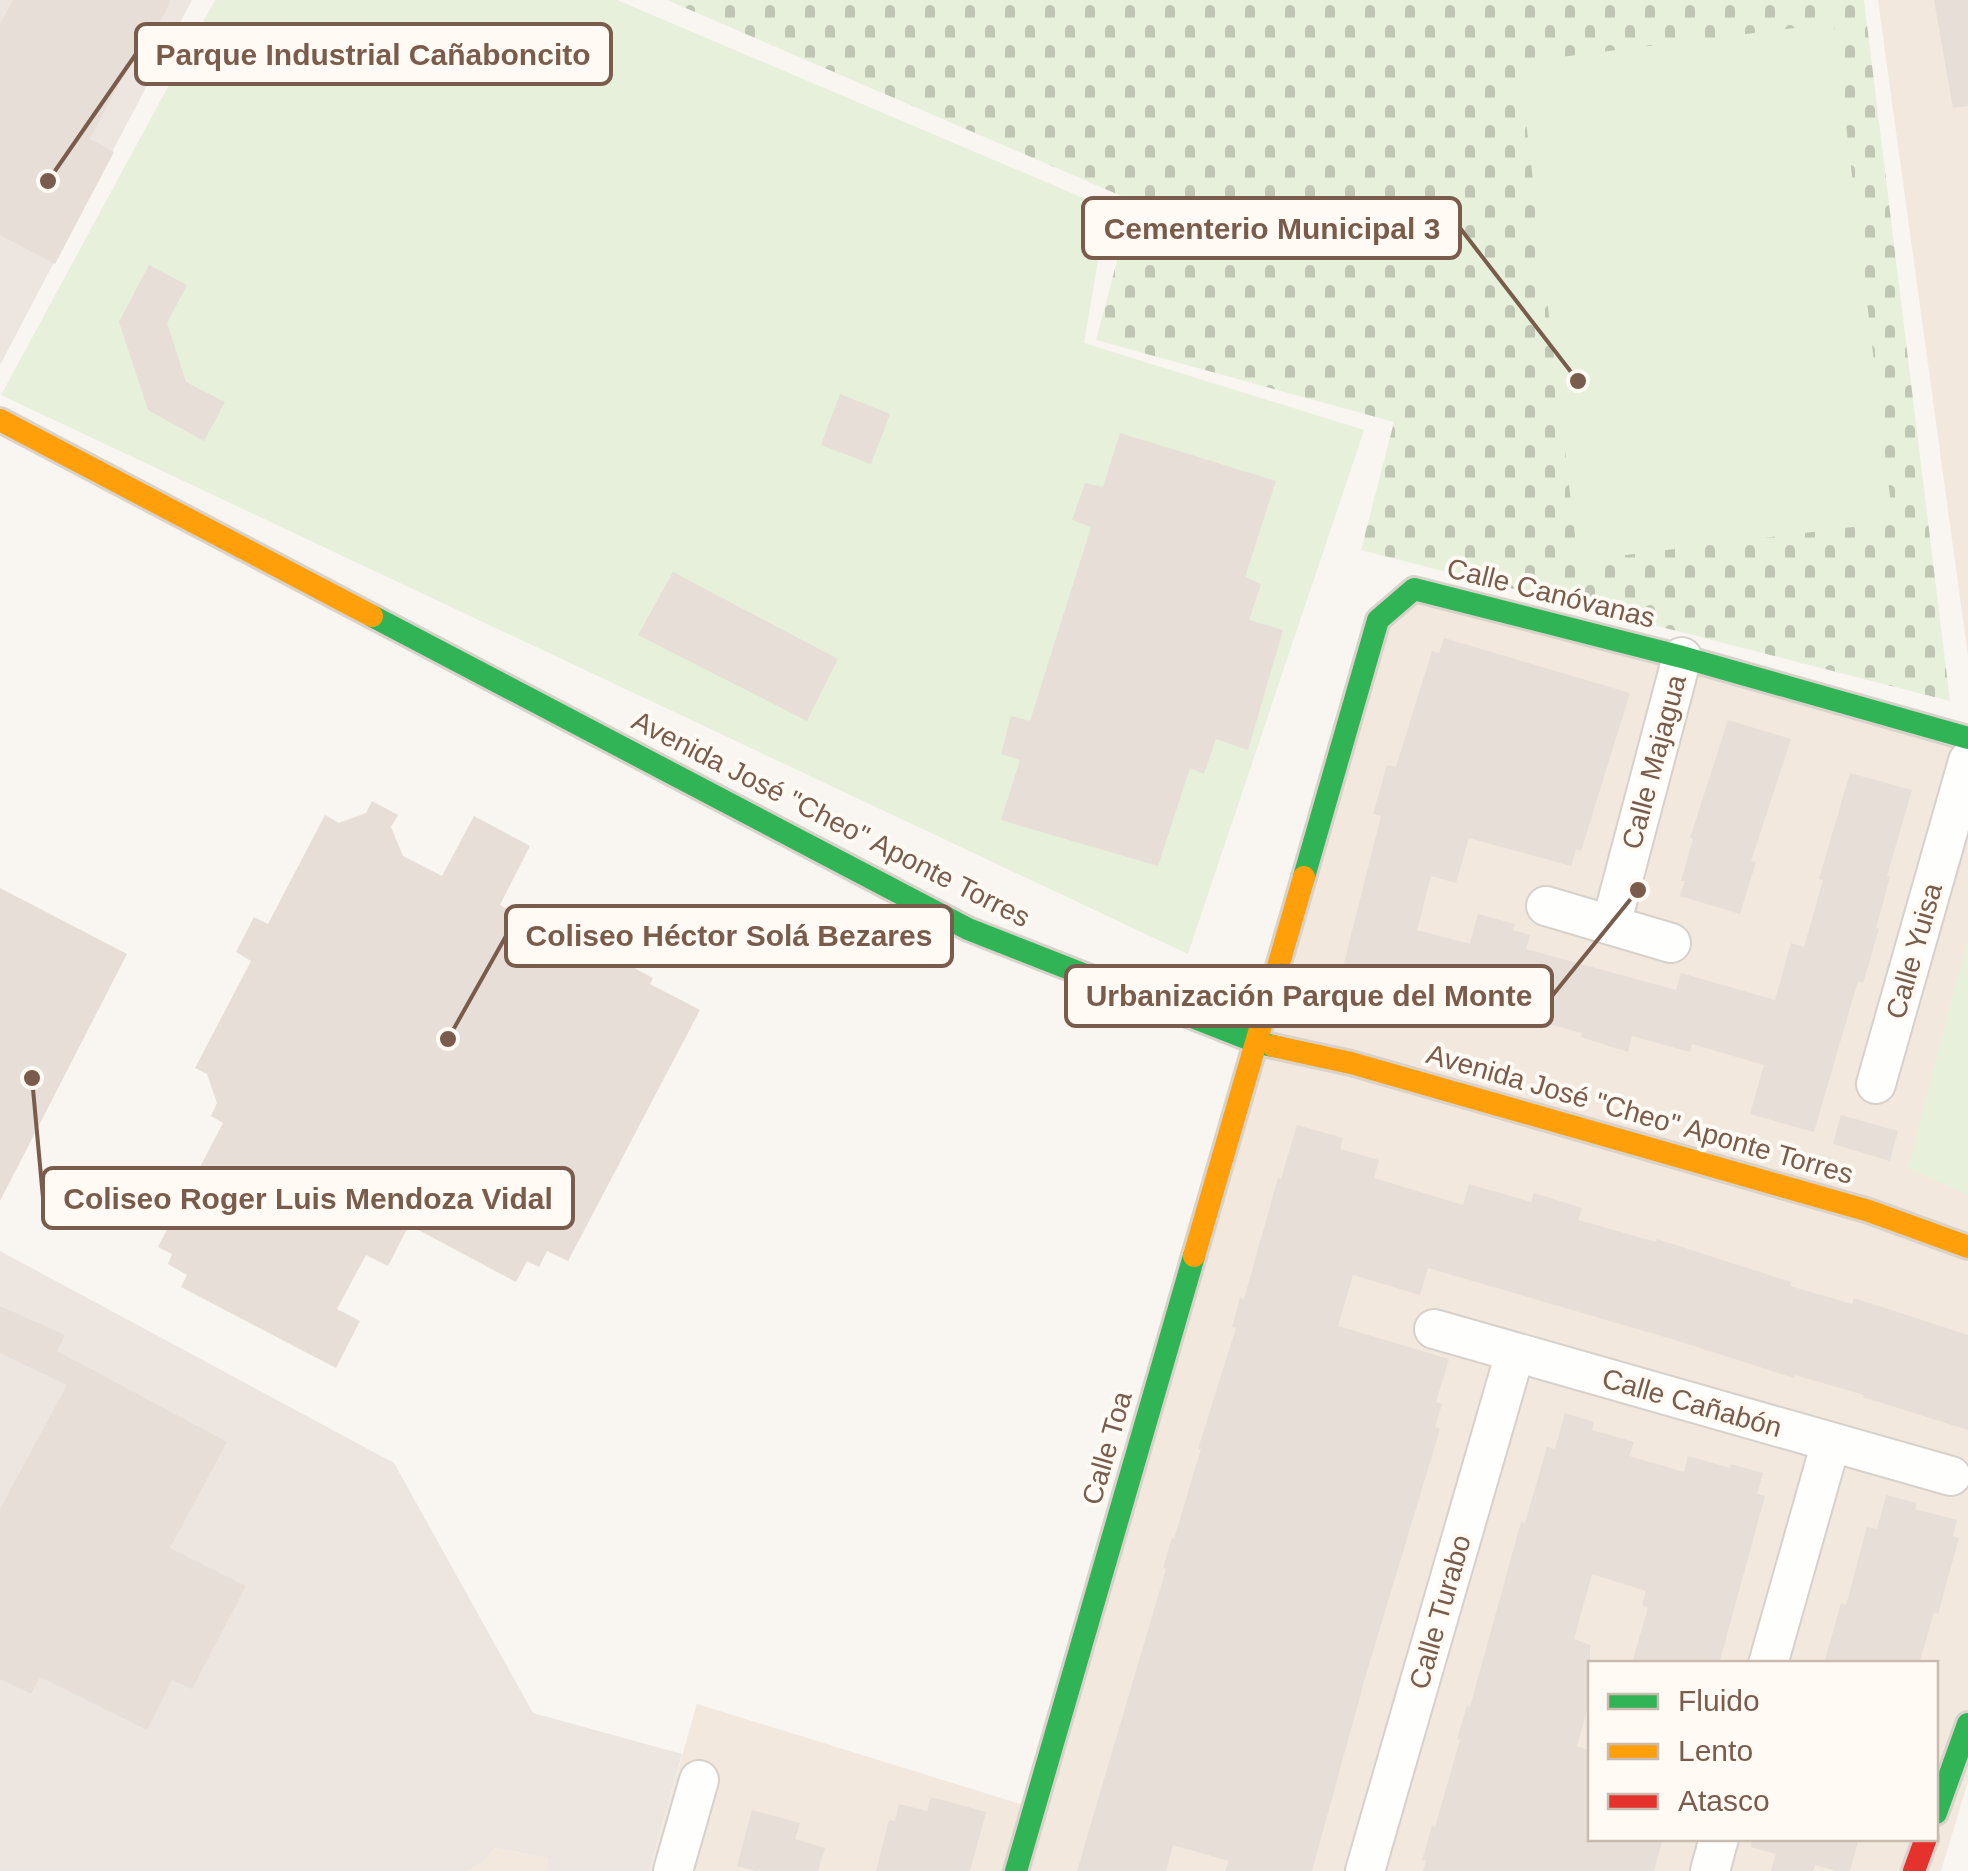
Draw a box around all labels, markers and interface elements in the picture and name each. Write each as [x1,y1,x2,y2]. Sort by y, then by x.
callout: Parque Industrial Cañaboncito [136,24,611,84]
text: Parque Industrial Cañaboncito [155,38,591,71]
callout: Cementerio Municipal 3 [1083,198,1460,258]
text: Cementerio Municipal 3 [1104,212,1440,245]
street label: Calle Canóvanas [1444,552,1658,634]
street label: Calle Majagua [1616,671,1692,852]
street label: Avenida José "Cheo" Aponte Torres [627,705,1035,933]
street label: Calle Yuisa [1880,879,1948,1022]
callout: Coliseo Héctor Solá Bezares [506,906,952,966]
text: Coliseo Héctor Solá Bezares [526,919,932,952]
callout: Urbanización Parque del Monte [1066,966,1552,1026]
text: Urbanización Parque del Monte [1086,979,1532,1012]
street label: Avenida José "Cheo" Aponte Torres [1423,1038,1857,1190]
callout: Coliseo Roger Luis Mendoza Vidal [43,1168,573,1228]
text: Coliseo Roger Luis Mendoza Vidal [63,1182,553,1215]
street label: Calle Cañabón [1599,1363,1785,1443]
street label: Calle Toa [1076,1387,1138,1508]
street label: Calle Turabo [1403,1531,1477,1693]
legend [1588,1661,1938,1841]
text: Fluido [1678,1684,1760,1717]
text: Lento [1678,1734,1753,1767]
text: Atasco [1678,1784,1770,1817]

